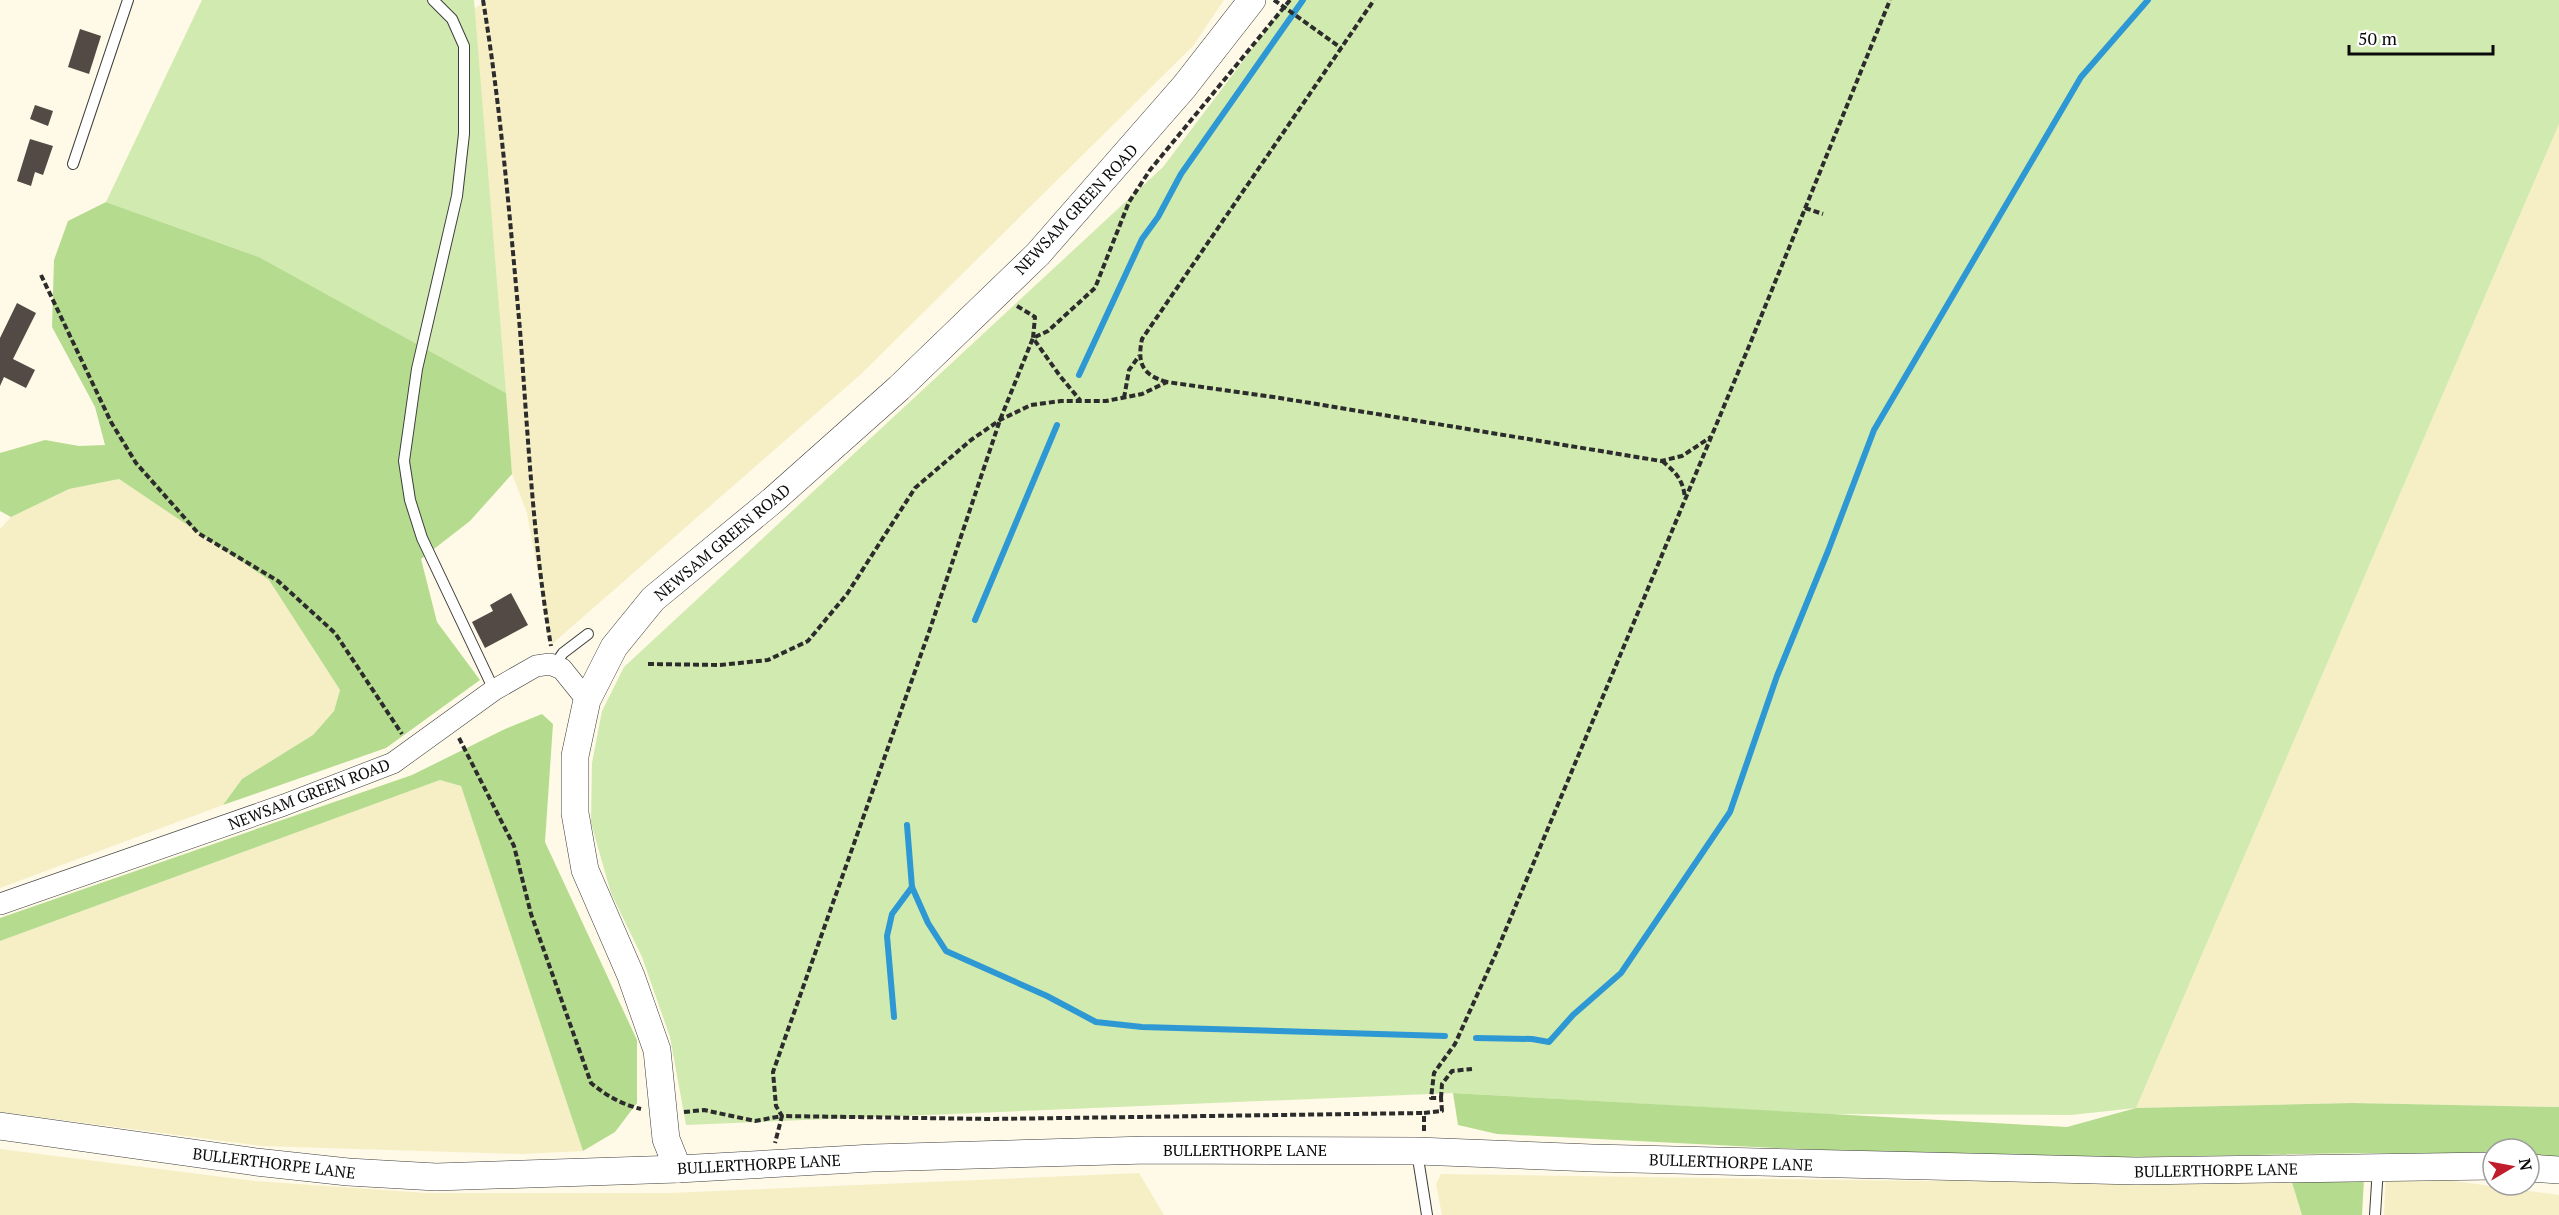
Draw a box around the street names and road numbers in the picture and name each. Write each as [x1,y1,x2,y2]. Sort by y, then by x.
street label: NEWSAM GREEN ROAD [1009,139,1143,279]
street label: NEWSAM GREEN ROAD [649,478,795,606]
street label: NEWSAM GREEN ROAD [225,753,393,835]
street label: BULLERTHORPE LANE [1163,1139,1327,1161]
street label: BULLERTHORPE LANE [191,1142,357,1184]
street label: BULLERTHORPE LANE [1649,1148,1813,1176]
street label: BULLERTHORPE LANE [677,1149,841,1179]
street label: BULLERTHORPE LANE [2134,1158,2298,1182]

